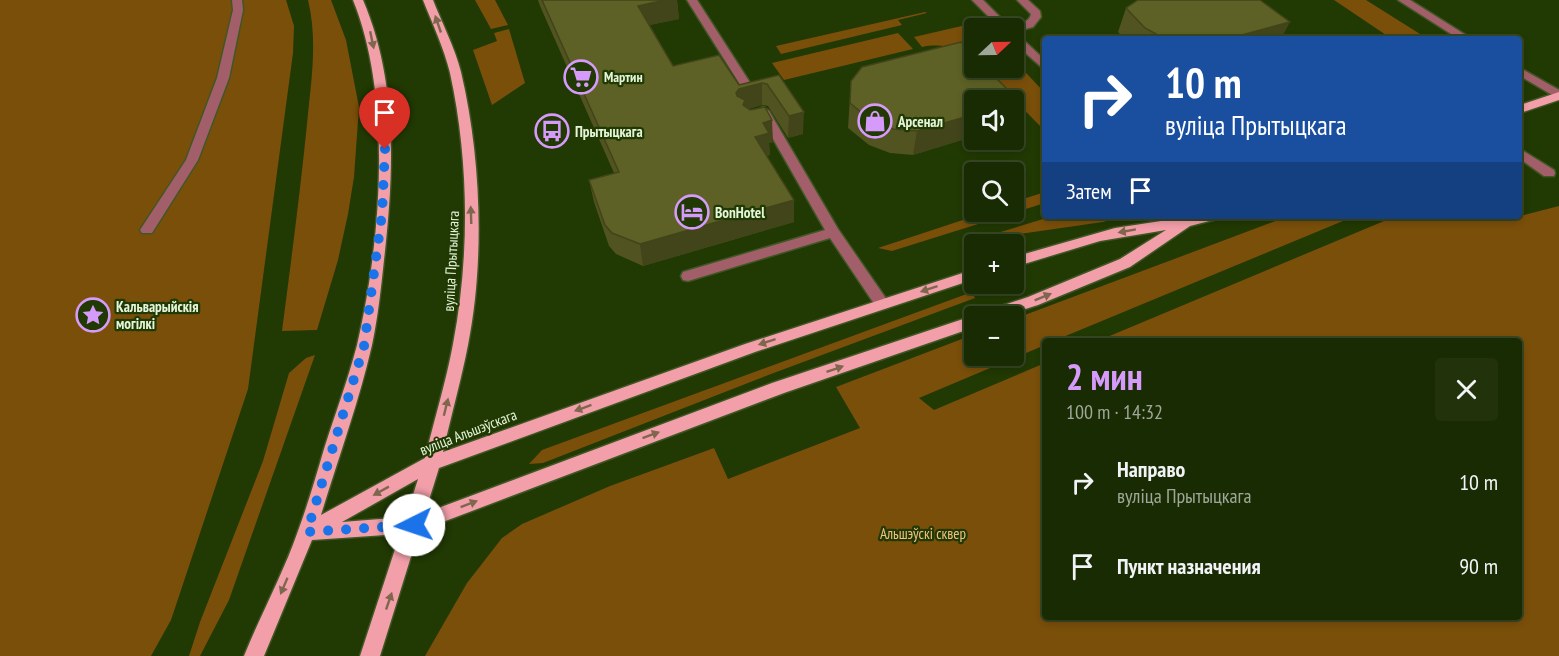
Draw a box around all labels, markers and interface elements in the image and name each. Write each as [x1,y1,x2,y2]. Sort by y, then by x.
one-way arrow [433,15,443,33]
north arrow [964,18,1024,78]
map controls [964,18,1024,366]
one-way arrow [368,30,377,49]
text: 10 m [1165,55,1242,110]
supermarket icon: Мартин [563,59,599,95]
icon: right [1066,60,1144,138]
place label: Мартин [604,68,643,86]
pin [359,87,410,149]
button: sound [964,90,1024,150]
icon: arrive [368,96,401,129]
shop icon: Арсенал [857,103,893,139]
text: вуліца Прытыцкага [1165,108,1347,142]
place label: Арсенал [897,112,943,131]
bus stop icon: Прытыцкага [534,113,570,149]
place label: Прытыцкага [575,122,643,141]
button: search [964,162,1024,222]
icon: arrive [1124,174,1157,207]
text: Затем [1066,177,1112,205]
hotel icon: BonHotel [674,194,710,230]
place label: BonHotel [715,203,765,222]
one-way arrow [467,205,476,224]
street label: вуліца Прытыцкага [439,210,463,312]
one-way arrow [1117,227,1136,236]
button: + [964,234,1024,294]
one-way arrow [920,285,938,294]
one-way arrow [1034,292,1052,301]
place icon: Кальварыйскія могілкі [75,297,111,333]
place label: Кальварыйскія могілкі [116,297,199,333]
button: − [964,306,1024,366]
one-way arrow [758,338,776,348]
text: 2 мин [1066,353,1143,400]
button: close [1435,358,1498,421]
one-way arrow [826,363,844,373]
one-way arrow [441,398,451,416]
text: 100 m · 14:32 [1066,399,1163,425]
one-way arrow [574,403,592,413]
street label: вуліца Альшэўскага [417,405,519,459]
one-way arrow [643,430,661,440]
text: Направо [1117,455,1185,483]
icon: right [1066,466,1099,499]
text: 10 m [1459,468,1498,496]
text: вуліца Прытыцкага [1117,483,1252,509]
one-way arrow [372,486,389,496]
position arrow [382,493,446,557]
one-way arrow [460,499,478,508]
park label: Альшэўскі сквер [880,524,966,543]
icon: arrive [1066,550,1099,583]
text: Пункт назначения [1117,552,1261,580]
text: 90 m [1459,552,1498,580]
one-way arrow [279,577,289,595]
one-way arrow [384,592,394,610]

